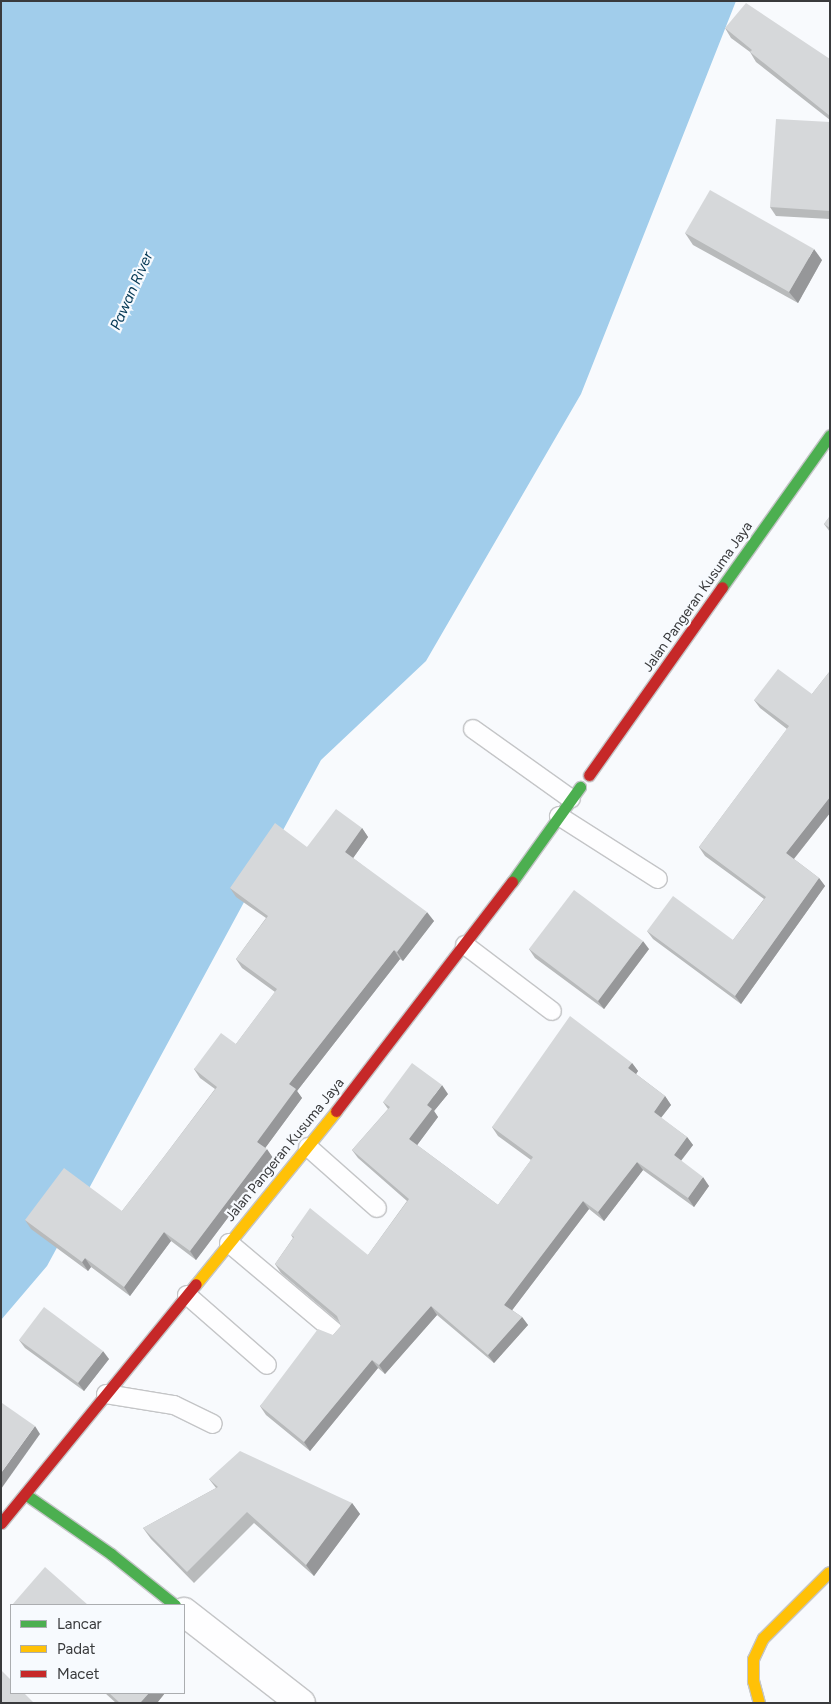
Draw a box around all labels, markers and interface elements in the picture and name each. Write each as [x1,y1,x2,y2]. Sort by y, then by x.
water label: Pawan River [107,249,157,333]
street label: Jalan Pangeran Kusuma Jaya [640,519,756,675]
street label: Jalan Pangeran Kusuma Jaya [222,1075,348,1225]
legend [10,1604,185,1694]
text: Lancar [57,1615,102,1633]
text: Padat [57,1640,95,1658]
text: Macet [57,1665,99,1683]

